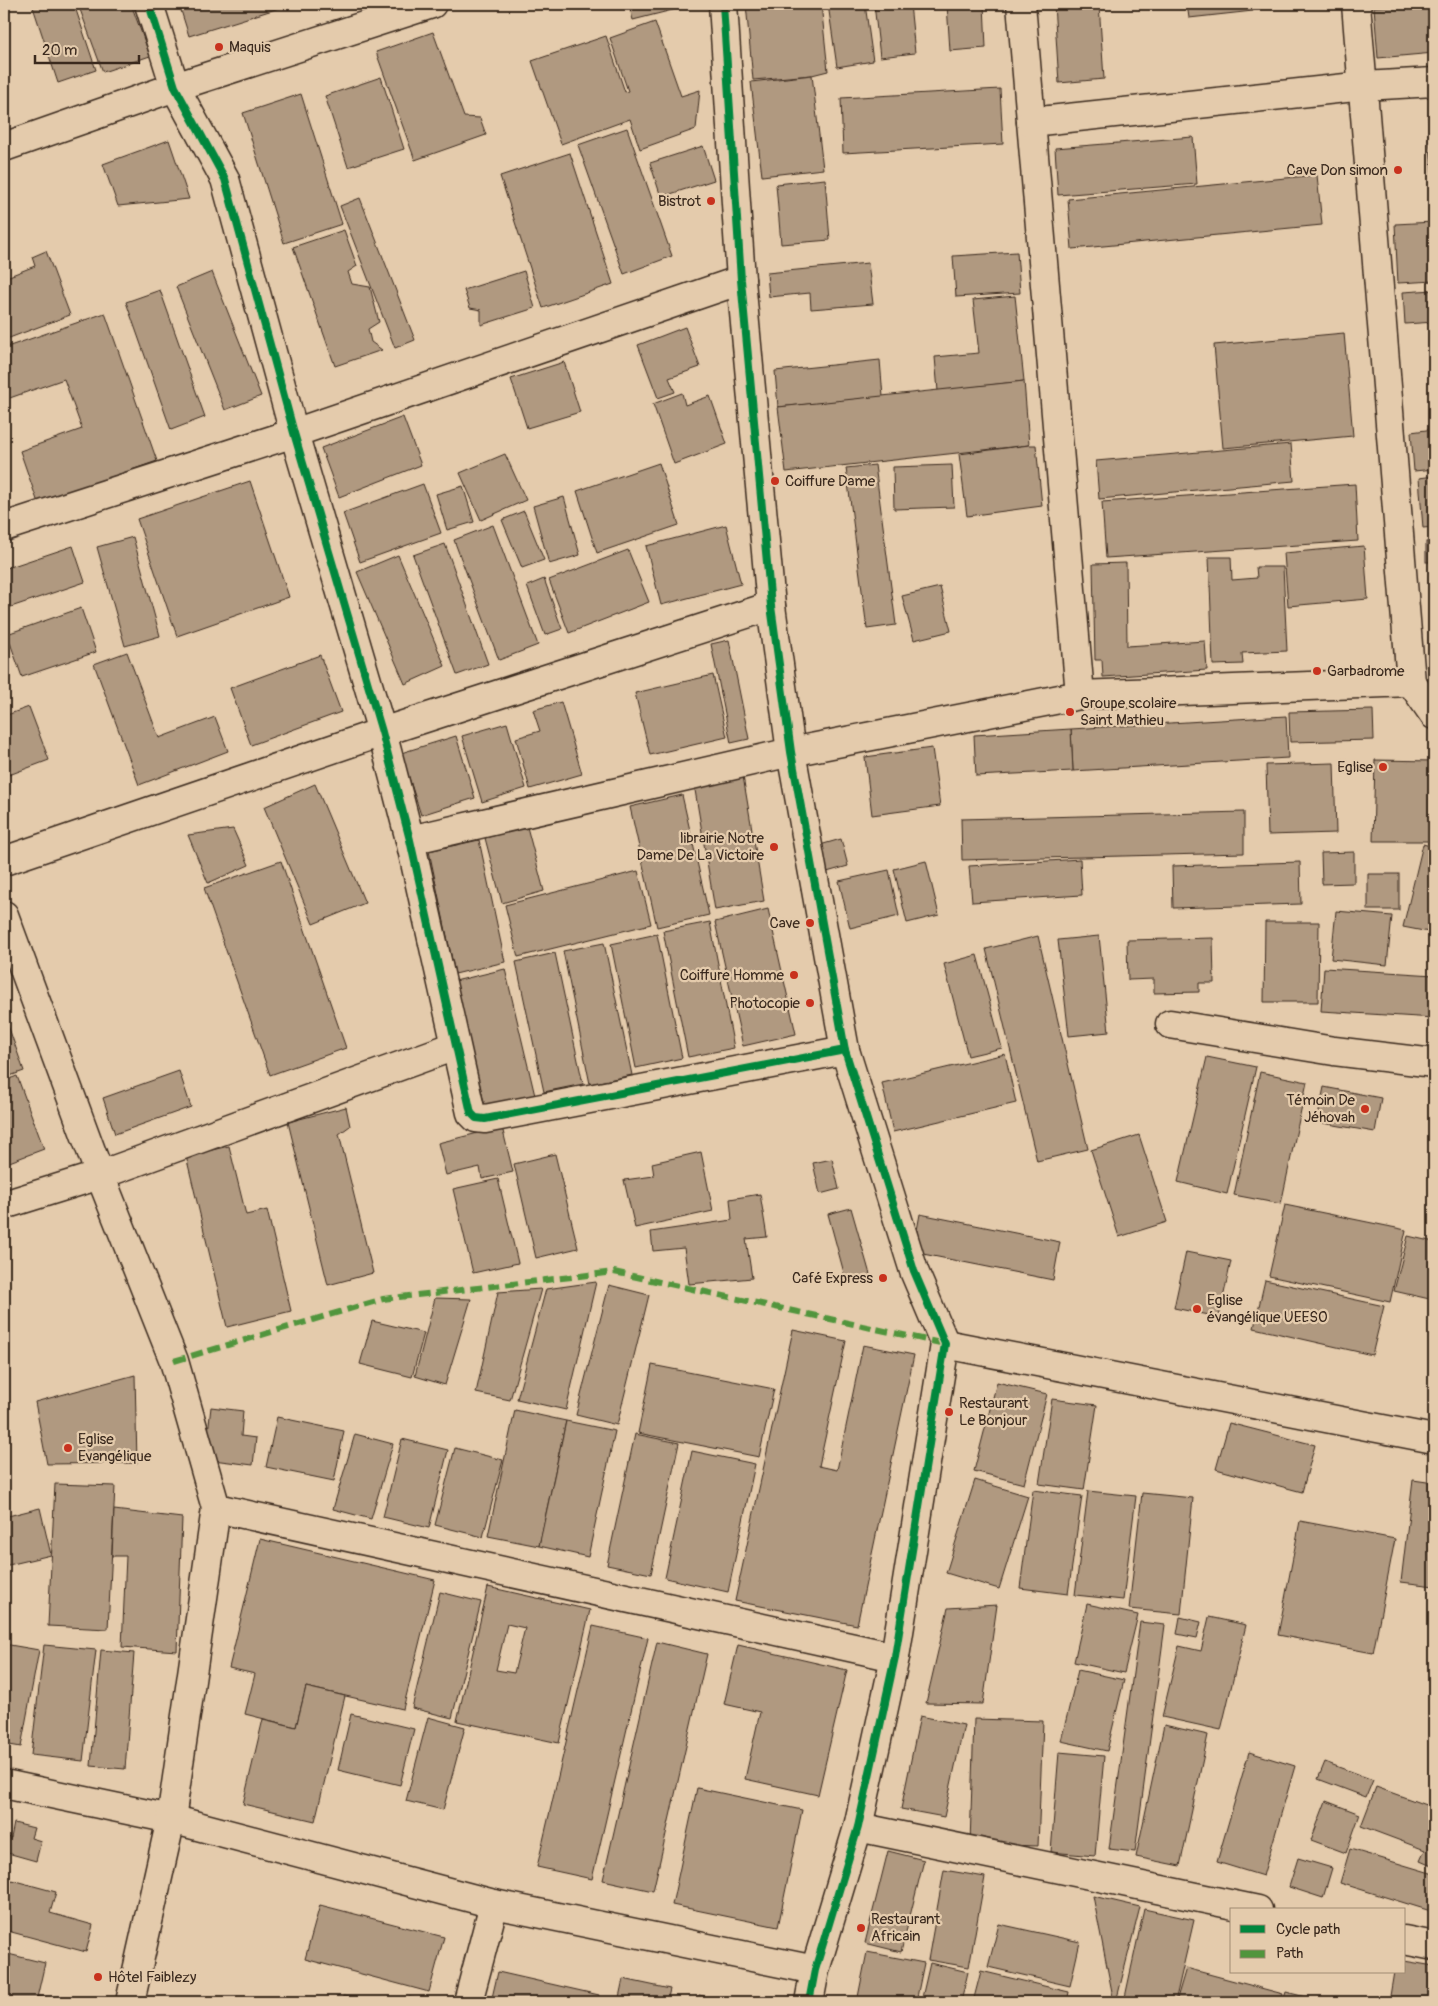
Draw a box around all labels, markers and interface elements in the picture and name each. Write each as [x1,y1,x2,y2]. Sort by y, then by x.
scale bar [35,32,139,64]
place label: Maquis [229,38,271,57]
text: 20 m [42,41,77,60]
marker: Maquis [213,41,225,53]
place label: Cave Don simon [1287,161,1388,180]
marker: Cave Don simon [1392,164,1404,176]
place label: Bistrot [658,192,702,211]
marker: Bistrot [705,195,717,207]
place label: Coiffure Dame [785,472,876,491]
marker: Coiffure Dame [769,475,781,487]
place label: Garbadrome [1327,662,1405,681]
marker: Garbadrome [1311,665,1323,677]
place label: Groupe scolaire Saint Mathieu [1080,694,1177,730]
marker: Groupe scolaire Saint Mathieu [1064,706,1076,718]
place label: Eglise [1337,758,1374,777]
marker: Eglise [1377,761,1389,773]
place label: librairie Notre Dame De La Victoire [636,829,765,865]
marker: librairie Notre Dame De La Victoire [768,841,780,853]
place label: Cave [770,914,801,933]
marker: Cave [804,917,816,929]
place label: Coiffure Homme [680,966,785,985]
marker: Coiffure Homme [788,969,800,981]
place label: Photocopie [730,994,801,1013]
marker: Photocopie [804,997,816,1009]
place label: Témoin De Jéhovah [1286,1091,1356,1127]
marker: Témoin De Jéhovah [1359,1103,1371,1115]
place label: Café Express [792,1269,873,1288]
marker: Café Express [877,1272,889,1284]
place label: Eglise évangélique UEESO [1207,1291,1328,1327]
marker: Eglise évangélique UEESO [1191,1303,1203,1315]
place label: Restaurant Le Bonjour [959,1394,1029,1430]
marker: Restaurant Le Bonjour [943,1406,955,1418]
place label: Eglise Evangélique [78,1430,152,1466]
marker: Eglise Evangélique [62,1442,74,1454]
legend [1230,1908,1406,1974]
place label: Restaurant Africain [871,1910,941,1946]
text: Cycle path [1276,1920,1340,1939]
marker: Restaurant Africain [855,1922,867,1934]
text: Path [1276,1944,1303,1963]
place label: Hôtel Faiblezy [108,1968,197,1987]
marker: Hôtel Faiblezy [92,1971,104,1983]

